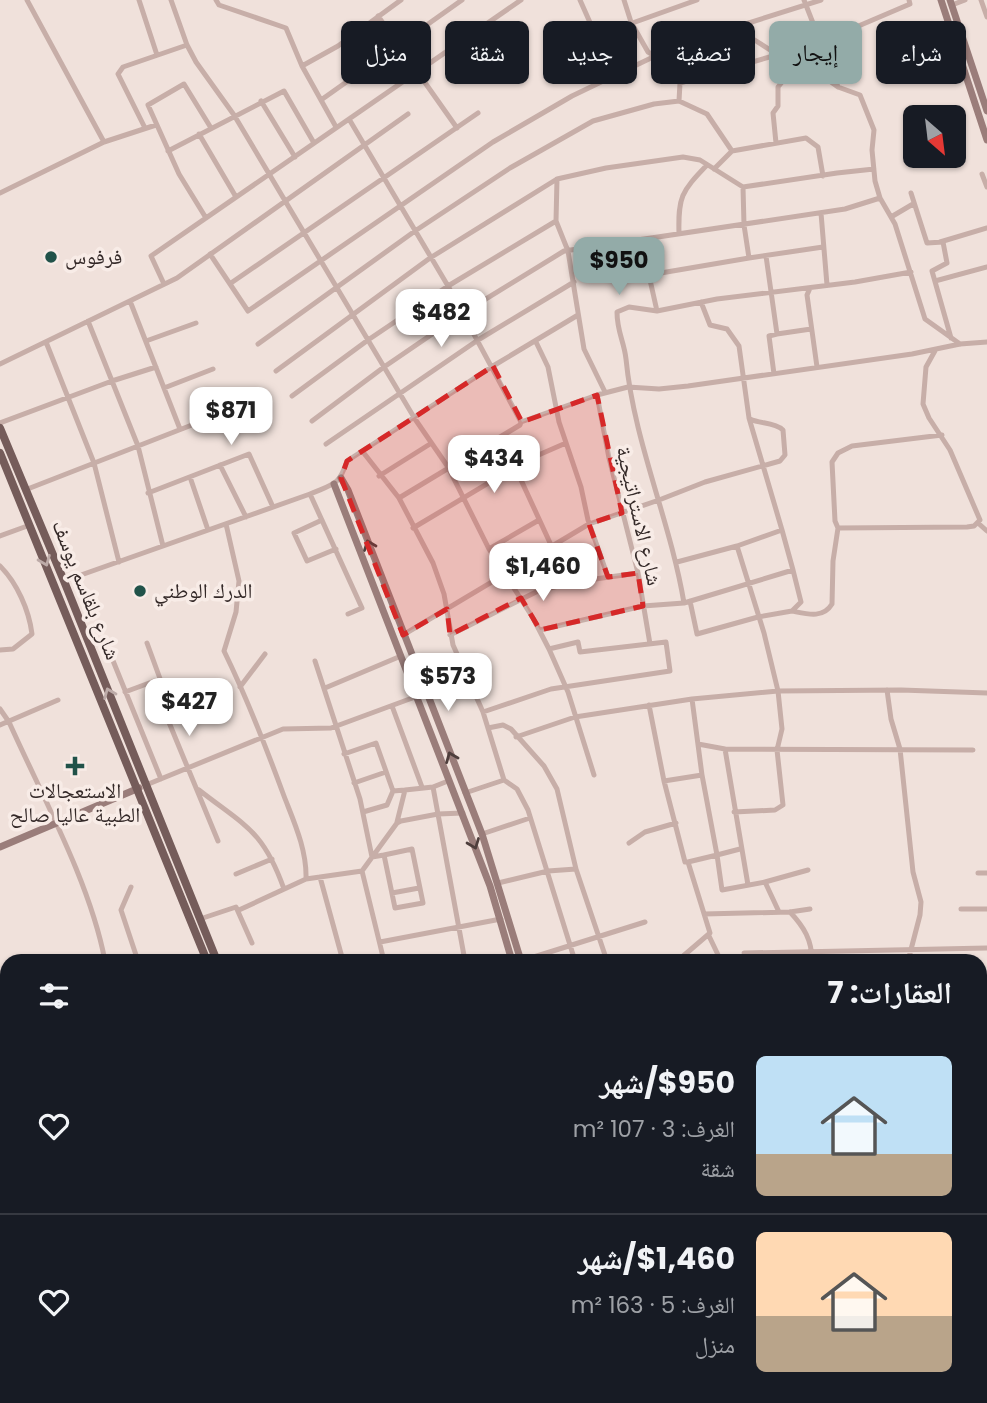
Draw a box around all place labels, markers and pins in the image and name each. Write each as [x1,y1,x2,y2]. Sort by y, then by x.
pin: $950 [578,238,660,297]
place label: فرفوس [65,242,122,271]
marker: فرفوس [43,249,59,265]
pin: $482 [400,290,482,349]
pin: $871 [190,388,272,447]
pin: $434 [453,435,535,495]
pin: $1,460 [486,544,600,603]
place label: الدرك الوطني [154,576,253,607]
marker: الدرك الوطني [132,583,148,599]
pin: $573 [407,654,489,713]
pin: $427 [148,678,230,738]
marker: الاستعجالات الطبية عاليا صالح [65,756,85,776]
place label: الاستعجالات الطبية عاليا صالح [10,776,140,829]

